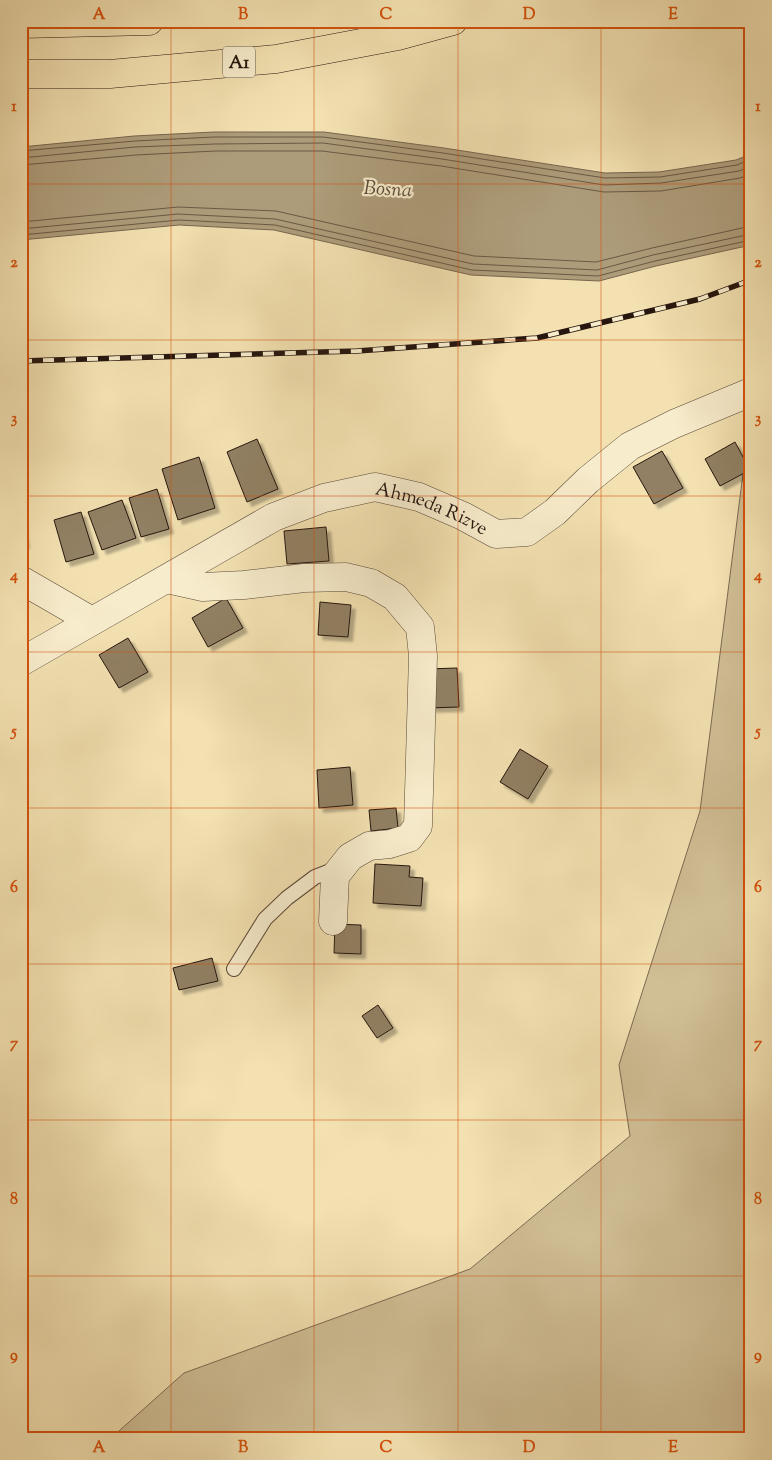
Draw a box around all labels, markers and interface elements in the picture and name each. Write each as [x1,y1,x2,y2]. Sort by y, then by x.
text: A [93,4,106,27]
text: B [238,4,248,27]
text: C [380,4,393,27]
text: D [523,4,536,27]
text: E [668,4,678,27]
road number: A1 [223,46,255,78]
text: 1 [11,96,17,119]
text: 1 [755,96,761,119]
water label: Bosna [363,175,413,206]
text: 2 [10,252,18,275]
text: 2 [754,252,762,275]
text: 3 [11,408,18,431]
text: 3 [755,408,762,431]
street label: Ahmeda Rizve [373,477,492,543]
text: 4 [9,565,18,588]
text: 4 [753,565,762,588]
text: 5 [9,721,17,744]
text: 5 [753,721,761,744]
text: 6 [10,877,18,900]
text: 6 [754,877,762,900]
text: 7 [10,1033,19,1056]
text: 7 [754,1033,763,1056]
text: 8 [10,1189,18,1212]
text: 8 [754,1189,762,1212]
text: 9 [10,1345,18,1368]
text: 9 [754,1345,762,1368]
text: A [93,1437,106,1460]
text: B [238,1437,248,1460]
text: C [380,1437,393,1460]
text: D [523,1437,536,1460]
text: E [668,1437,678,1460]

